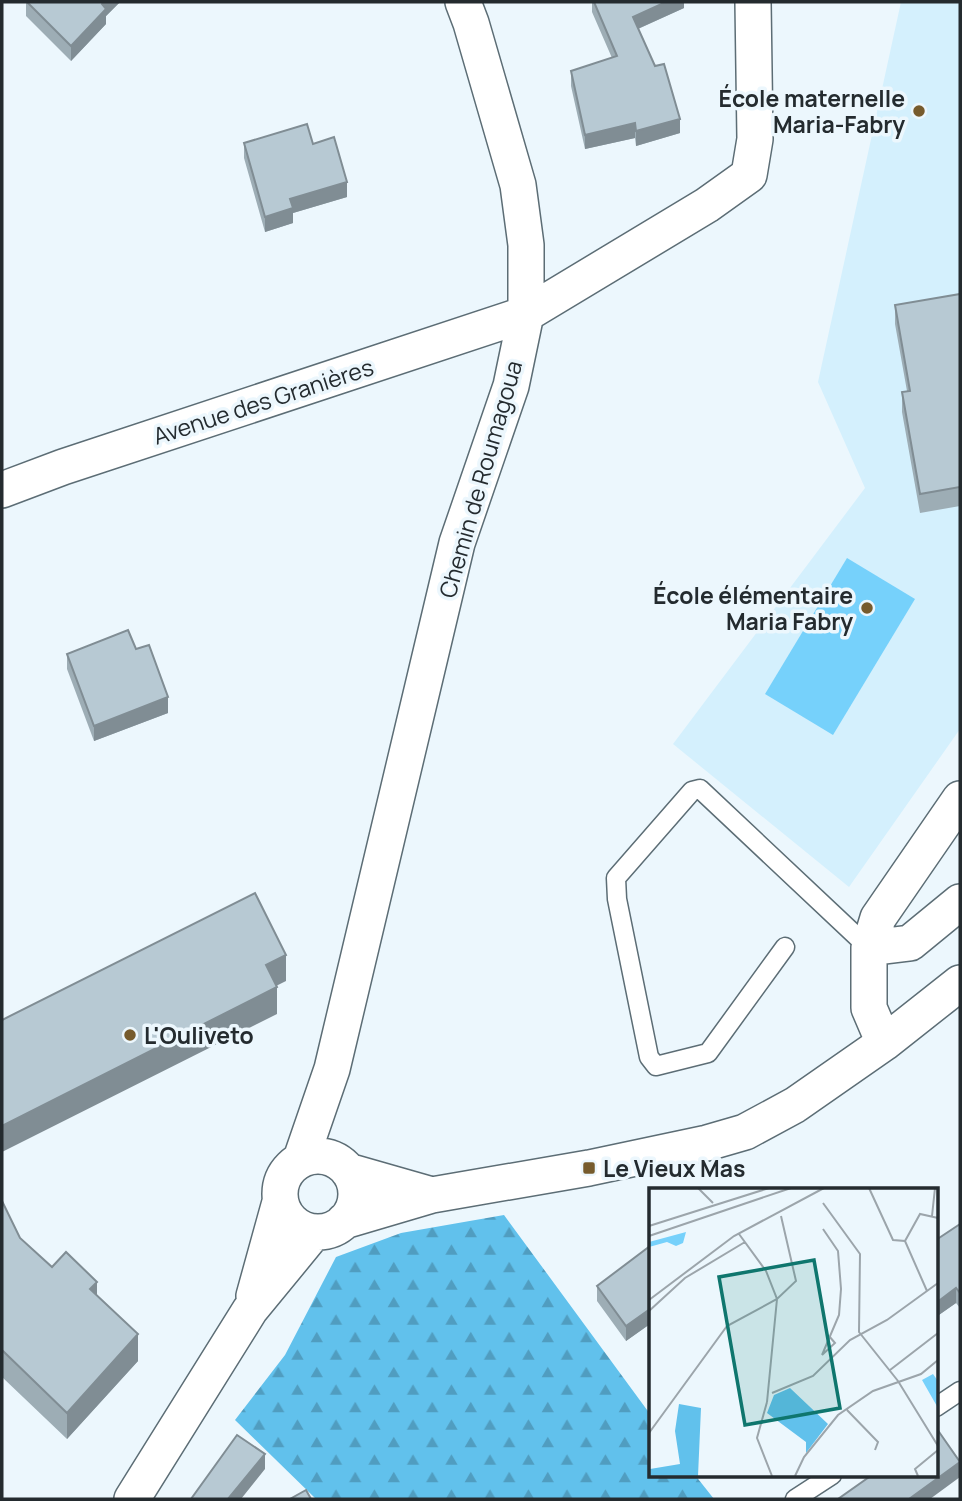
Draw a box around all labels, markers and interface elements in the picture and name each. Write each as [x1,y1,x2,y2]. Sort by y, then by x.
place label: École maternelle Maria-Fabry [718,82,905,140]
marker: École maternelle Maria-Fabry [911,103,927,119]
street label: Avenue des Granières [149,350,377,452]
street label: Chemin de Roumagoua [431,356,529,602]
place label: École élémentaire Maria Fabry [653,579,853,637]
marker: École élémentaire Maria Fabry [859,600,875,616]
place label: L'Ouliveto [144,1019,254,1051]
marker: L'Ouliveto [122,1027,138,1043]
place label: Le Vieux Mas [603,1152,745,1184]
marker: Le Vieux Mas [581,1160,597,1176]
inset map [649,1188,937,1476]

